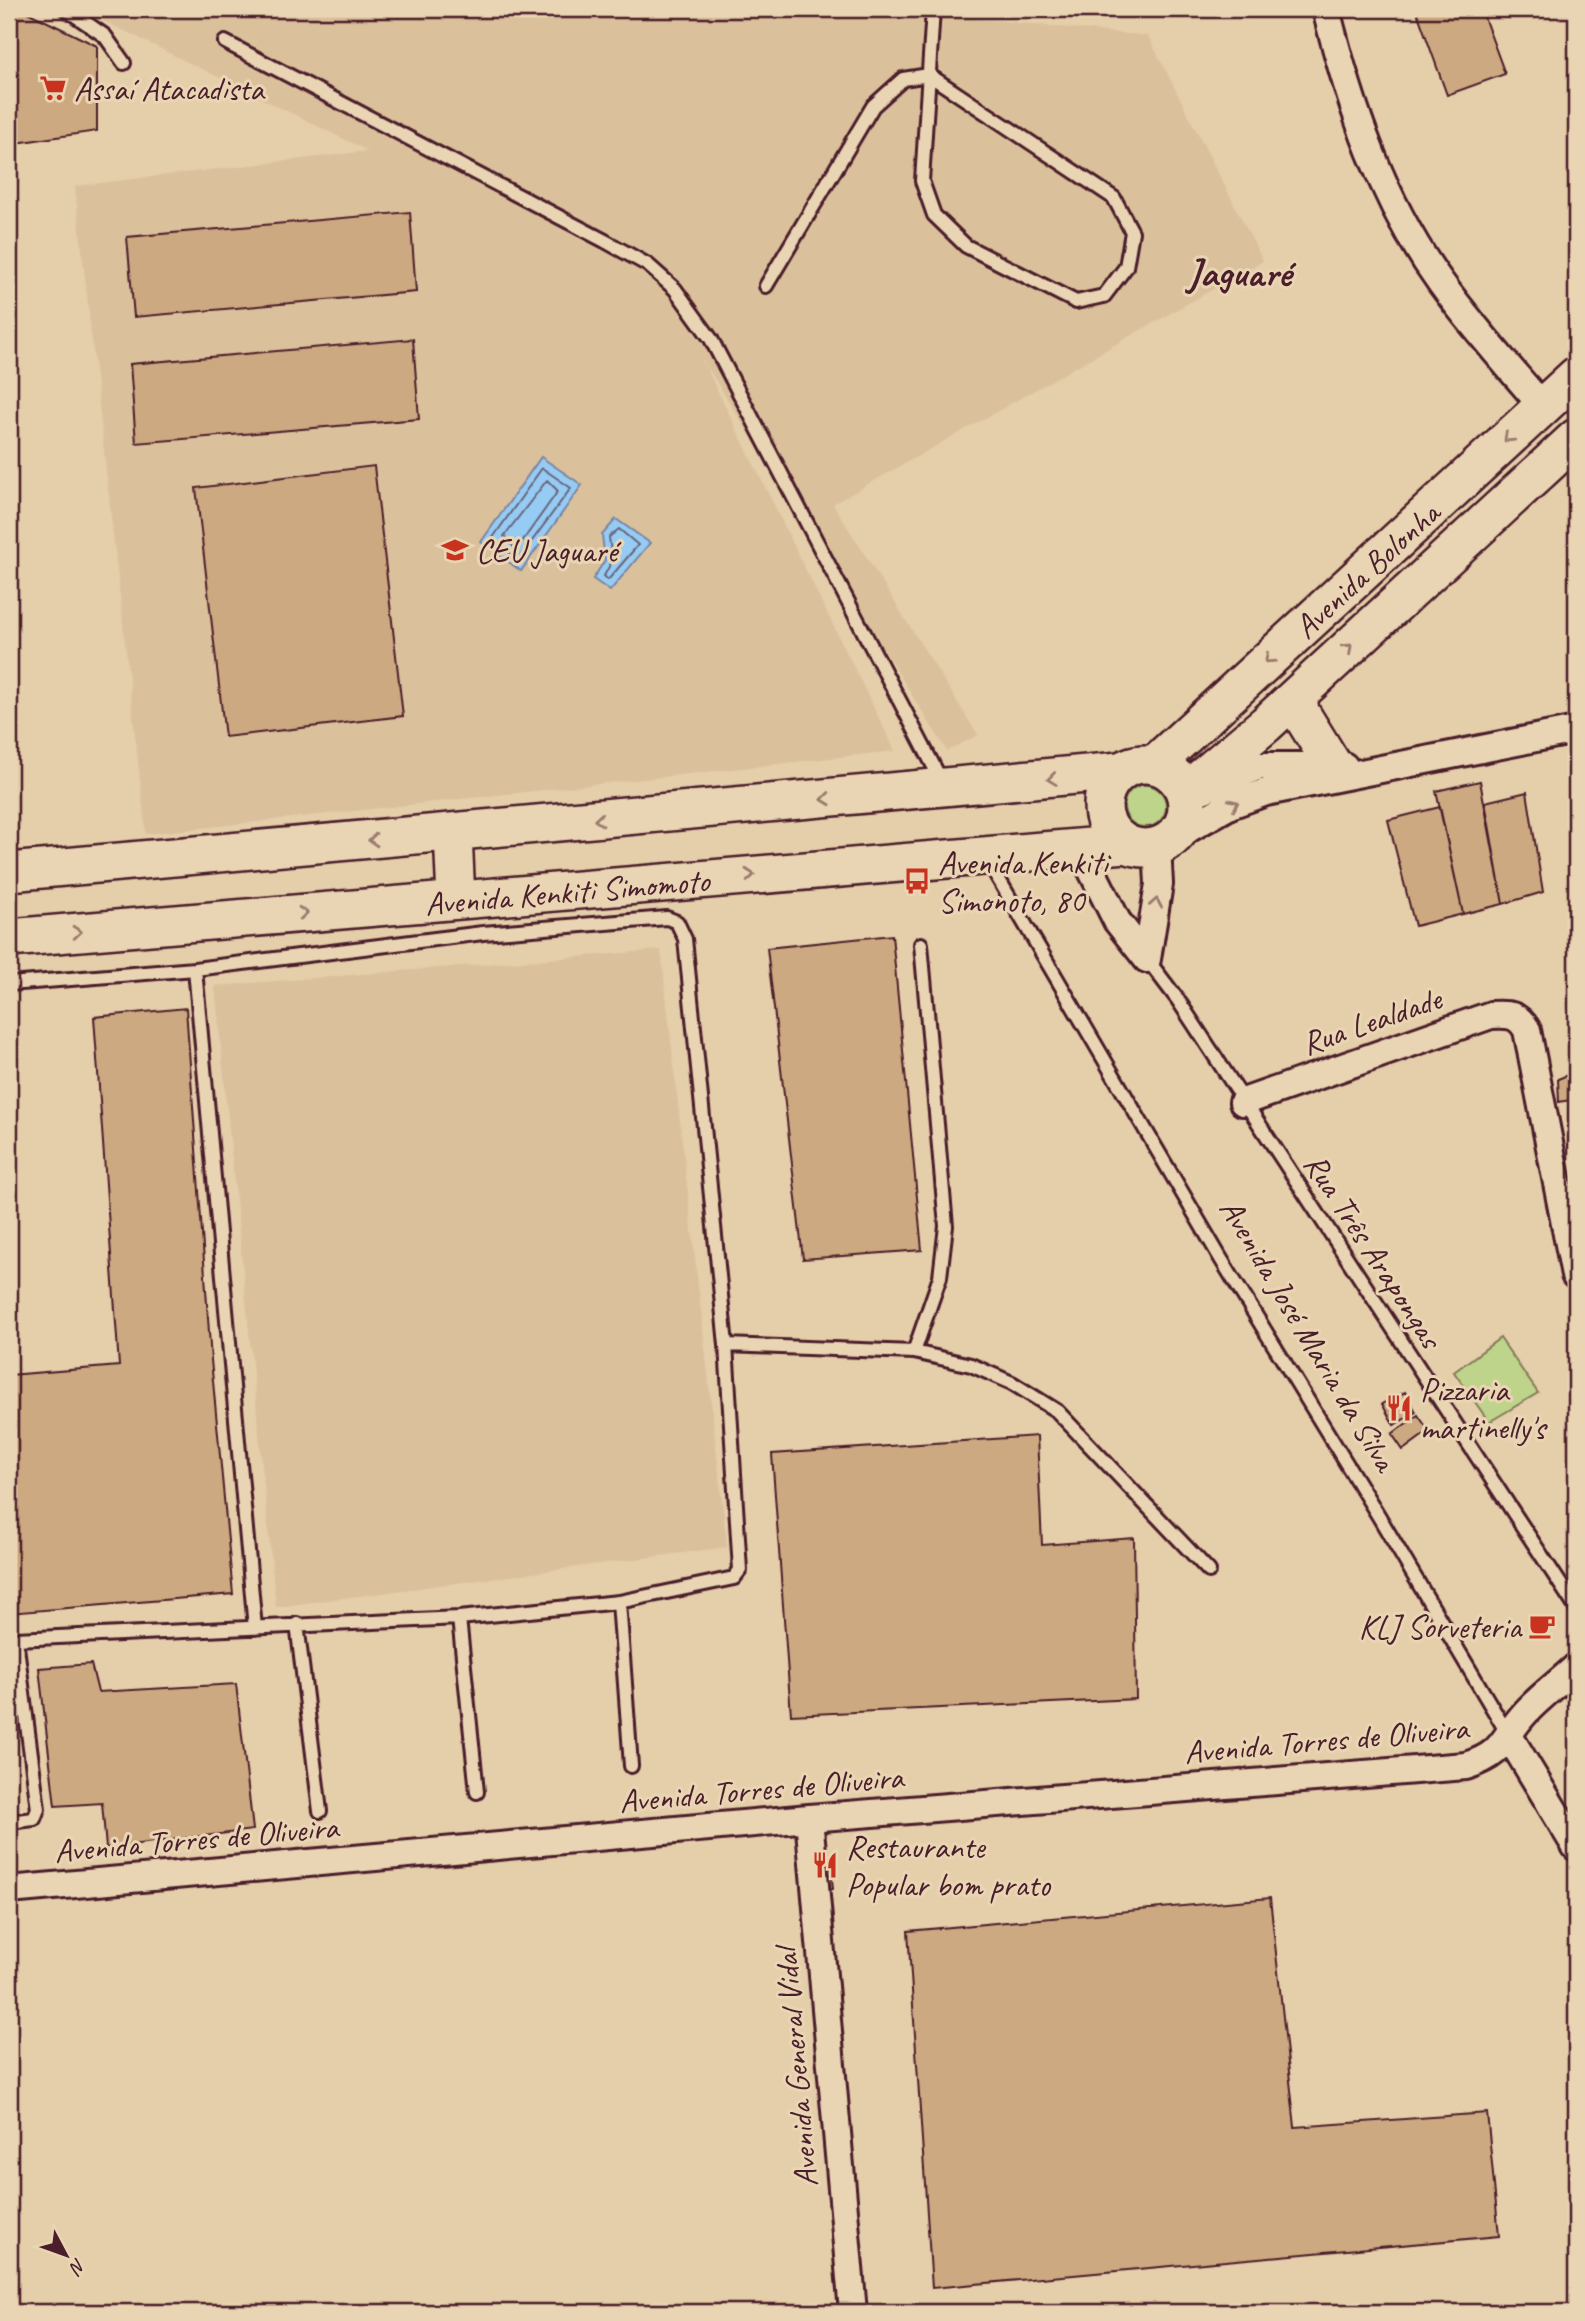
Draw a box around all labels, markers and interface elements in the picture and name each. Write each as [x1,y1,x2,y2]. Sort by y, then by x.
place label: Assaí Atacadista [74,68,266,110]
supermarket icon: Assaí Atacadista [38,73,68,103]
district label: Jaguaré [1184,248,1297,298]
one-way arrow [1503,430,1516,443]
street label: Avenida Bolonha [1285,491,1450,648]
place label: CEU Jaguaré [476,530,622,572]
school or university icon: CEU Jaguaré [440,535,470,565]
one-way arrow [1340,644,1353,657]
one-way arrow [1264,651,1277,663]
one-way arrow [1047,772,1058,787]
one-way arrow [820,792,832,807]
one-way arrow [1227,798,1239,812]
one-way arrow [594,812,605,827]
one-way arrow [367,832,378,847]
place label: Avenida Kenkiti Simonoto, 80 [938,842,1111,922]
street label: Avenida Kenkiti Simomoto [423,859,713,925]
bus stop icon: Avenida Kenkiti Simonoto, 80 [902,866,932,896]
one-way arrow [745,868,756,883]
one-way arrow [1148,897,1163,909]
one-way arrow [298,906,309,921]
one-way arrow [71,925,83,940]
street label: Rua Lealdade [1296,977,1449,1064]
street label: Rua Três Arapongas [1295,1145,1453,1358]
street label: Avenida José Maria da Silva [1210,1191,1407,1480]
place label: Pizzaria martinelly's [1420,1369,1548,1449]
restaurant icon: Pizzaria martinelly's [1384,1393,1414,1423]
place label: KLJ Sorveteria [1359,1606,1523,1648]
cafe icon: KLJ Sorveteria [1527,1611,1557,1641]
street label: Avenida Torres de Oliveira [1182,1706,1472,1773]
street label: Avenida Torres de Oliveira [617,1755,907,1822]
street label: Avenida Torres de Oliveira [52,1805,342,1872]
place label: Restaurante Popular bom prato [846,1826,1051,1906]
restaurant icon: Restaurante Popular bom prato [810,1850,840,1880]
street label: Avenida General Vidal [764,1942,827,2189]
north arrow [32,2220,102,2290]
text: N [63,2253,91,2280]

